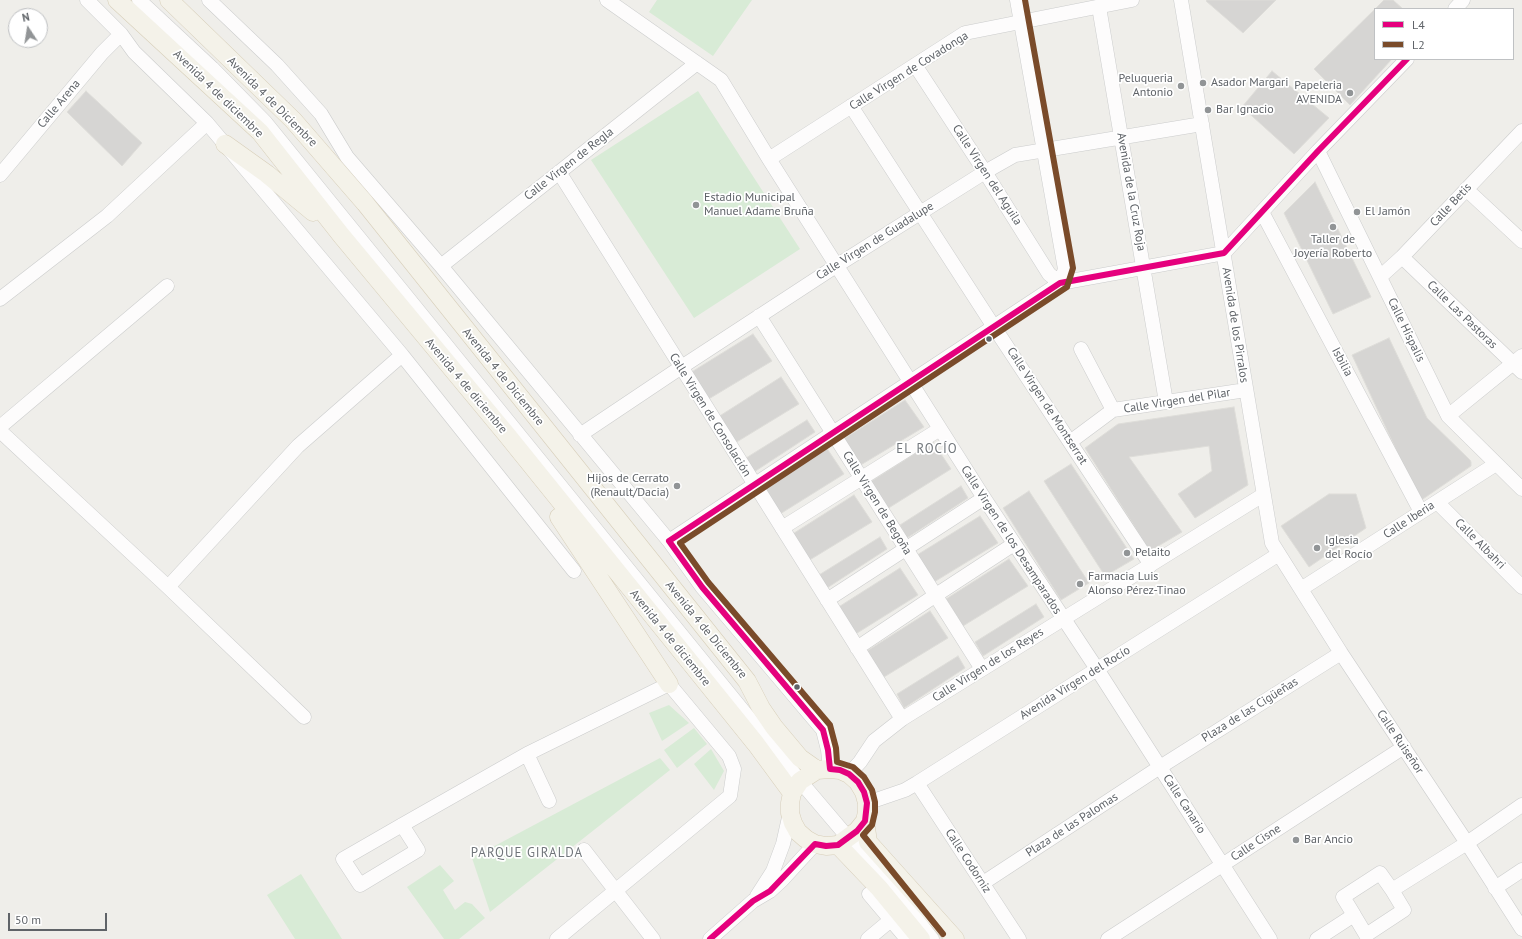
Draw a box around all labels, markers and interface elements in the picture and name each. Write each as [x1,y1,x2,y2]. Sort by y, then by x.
north arrow [8,8,48,48]
legend [1374,8,1514,60]
text: N [21,10,31,25]
text: L4 [1412,17,1425,32]
street label: Calle Virgen de Covadonga [847,28,971,114]
text: L2 [1412,37,1425,52]
street label: Avenida 4 de diciembre [170,47,266,141]
street label: Avenida 4 de Diciembre [224,54,320,150]
place label: Peluqueria Antonio [1118,72,1173,100]
place label: Asador Margari [1211,76,1288,90]
street label: Calle Arena [35,77,83,131]
marker: Asador Margari [1198,78,1208,88]
place label: Papeleria AVENIDA [1294,79,1342,107]
marker: Peluqueria Antonio [1176,81,1186,91]
marker: Papeleria AVENIDA [1345,88,1355,98]
place label: Bar Ignacio [1216,103,1274,117]
marker: Bar Ignacio [1203,105,1213,115]
street label: Calle Virgen del Aguila [949,122,1025,228]
street label: Calle Virgen de Regla [521,125,617,203]
street label: Avenida de la Cruz Roja [1113,132,1149,252]
street label: Calle Betis [1427,180,1475,230]
place label: Estadio Municipal Manuel Adame Bruña [704,191,814,219]
street label: Calle Virgen de Guadalupe [814,199,936,283]
marker: Estadio Municipal Manuel Adame Bruña [691,200,701,210]
place label: El Jamón [1365,205,1410,219]
marker: El Jamón [1352,207,1362,217]
marker: Taller de Joyería Roberto [1328,222,1338,232]
place label: Taller de Joyería Roberto [1294,233,1372,261]
street label: Avenida de los Pirralos [1219,266,1251,384]
street label: Calle Las Pastoras [1424,278,1500,352]
street label: Calle Híspalis [1384,296,1428,364]
street label: Avenida 4 de Diciembre [459,325,547,429]
unlabelled marker [984,334,994,344]
street label: Avenida 4 de diciembre [422,335,510,437]
street label: Calle Virgen de Montserrat [1004,345,1090,467]
street label: Isbilia [1328,345,1356,379]
street label: Calle Virgen de Consolación [666,351,754,479]
street label: Calle Virgen del Pilar [1123,385,1231,417]
district label: EL ROCÍO [896,441,958,457]
street label: Calle Virgen de Begoña [839,449,915,557]
street label: Calle Virgen de los Desamparados [957,463,1065,617]
place label: Hijos de Cerrato (Renault/Dacia) [587,472,669,500]
marker: Hijos de Cerrato (Renault/Dacia) [672,481,682,491]
street label: Calle Iberia [1381,498,1437,542]
street label: Calle Albahri [1452,516,1508,572]
place label: Iglesia del Rocío [1325,534,1372,562]
marker: Iglesia del Rocío [1312,543,1322,553]
place label: Pelaito [1135,546,1170,560]
marker: Pelaito [1122,548,1132,558]
place label: Farmacia Luis Alonso Pérez-Tinao [1088,570,1186,598]
street label: Avenida 4 de Diciembre [662,578,750,682]
marker: Farmacia Luis Alonso Pérez-Tinao [1075,579,1085,589]
street label: Avenida 4 de diciembre [627,587,713,689]
street label: Calle Virgen de los Reyes [930,625,1046,705]
street label: Avenida Virgen del Rocío [1017,643,1133,723]
street label: Plaza de las Cigüeñas [1199,675,1301,745]
unlabelled marker [792,682,802,692]
street label: Calle Ruiseñor [1373,707,1427,777]
street label: Calle Canario [1160,772,1208,836]
street label: Plaza de las Palomas [1023,790,1121,860]
street label: Calle Cisne [1228,822,1284,864]
street label: Calle Codorniz [942,826,994,896]
place label: Bar Ancio [1304,833,1353,847]
marker: Bar Ancio [1291,835,1301,845]
district label: PARQUE GIRALDA [471,845,583,861]
scale bar [10,905,109,931]
text: 50 m [15,912,41,927]

